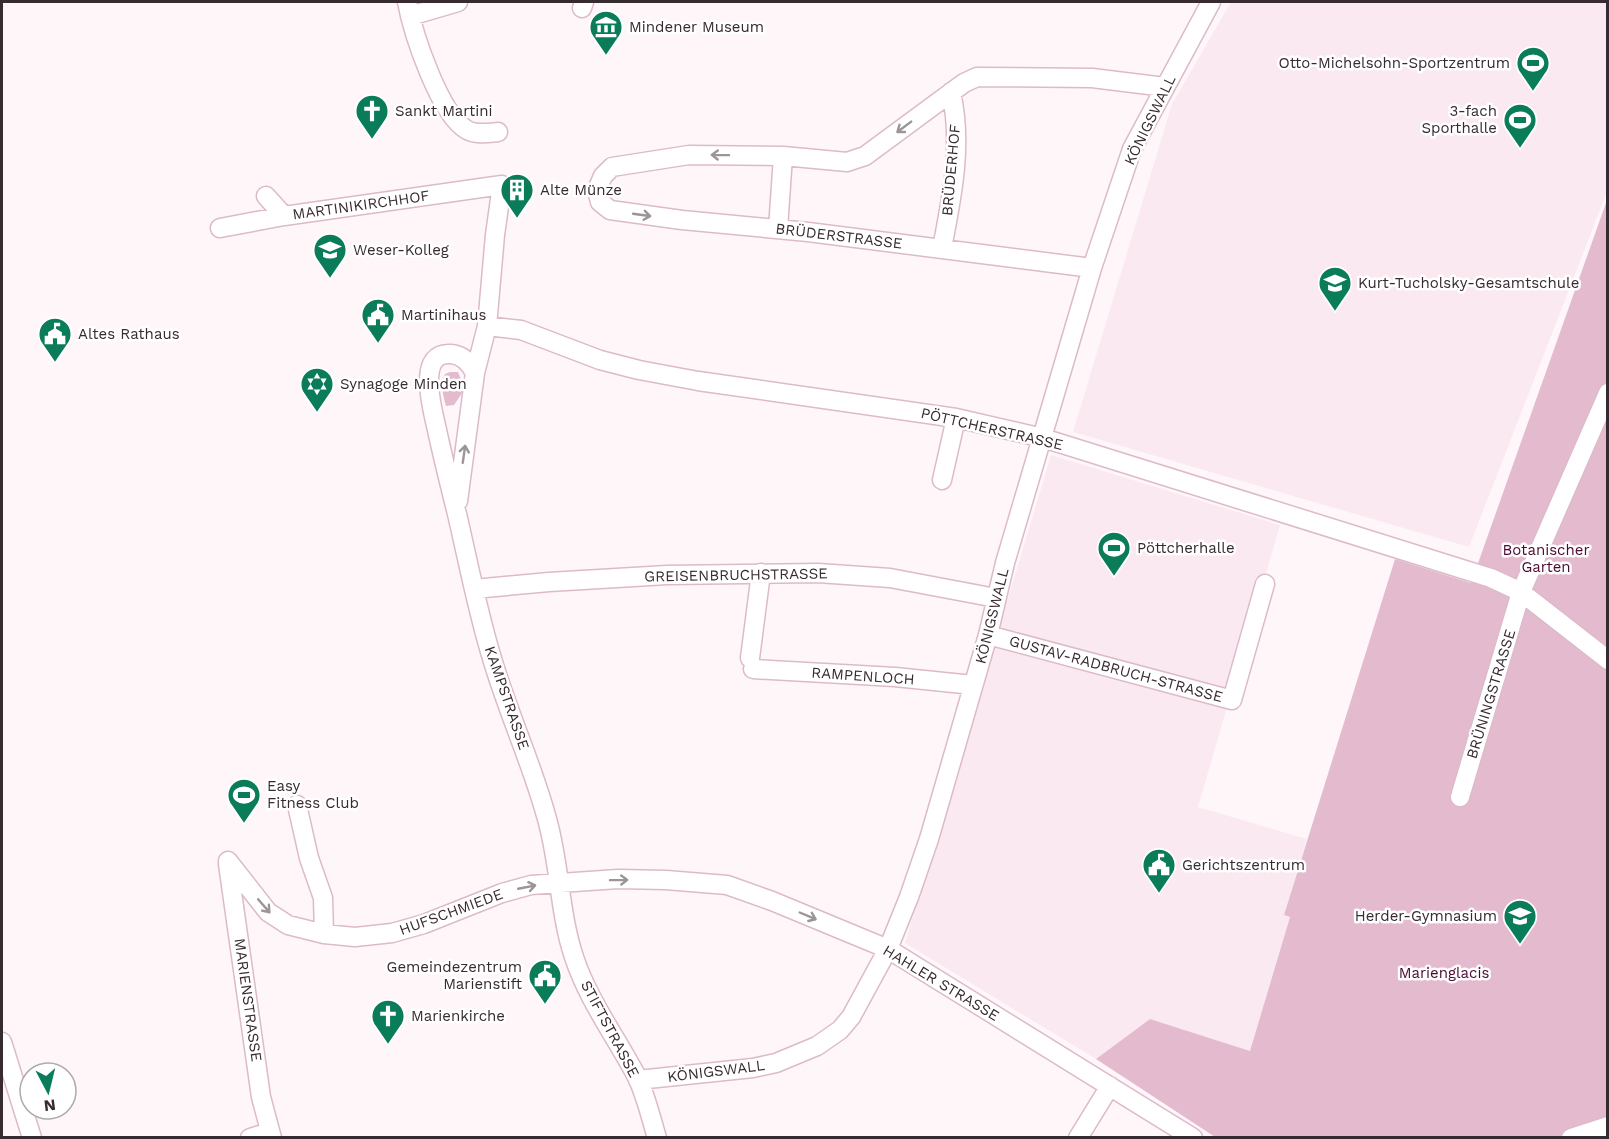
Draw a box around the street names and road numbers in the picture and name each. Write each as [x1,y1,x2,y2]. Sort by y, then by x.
street label: KÖNIGSWALL [1120,72,1180,168]
street label: BRÜDERHOF [938,123,964,217]
street label: MARTINIKIRCHHOF [291,186,431,224]
street label: BRÜDERSTRASSE [775,219,903,253]
street label: PÖTTCHERSTRASSE [919,404,1065,454]
street label: GREISENBRUCHSTRASSE [644,564,828,586]
street label: KÖNIGSWALL [971,566,1013,666]
street label: BRÜNINGSTRASSE [1463,627,1519,761]
street label: GUSTAV-RADBRUCH-STRASSE [1007,632,1225,706]
street label: KAMPSTRASSE [481,644,533,752]
street label: RAMPENLOCH [811,663,915,689]
street label: HUFSCHMIEDE [397,885,505,939]
street label: MARIENSTRASSE [230,937,266,1063]
street label: HAHLER STRASSE [880,941,1002,1025]
street label: STIFTSTRASSE [577,977,643,1081]
street label: KÖNIGSWALL [666,1056,766,1086]

